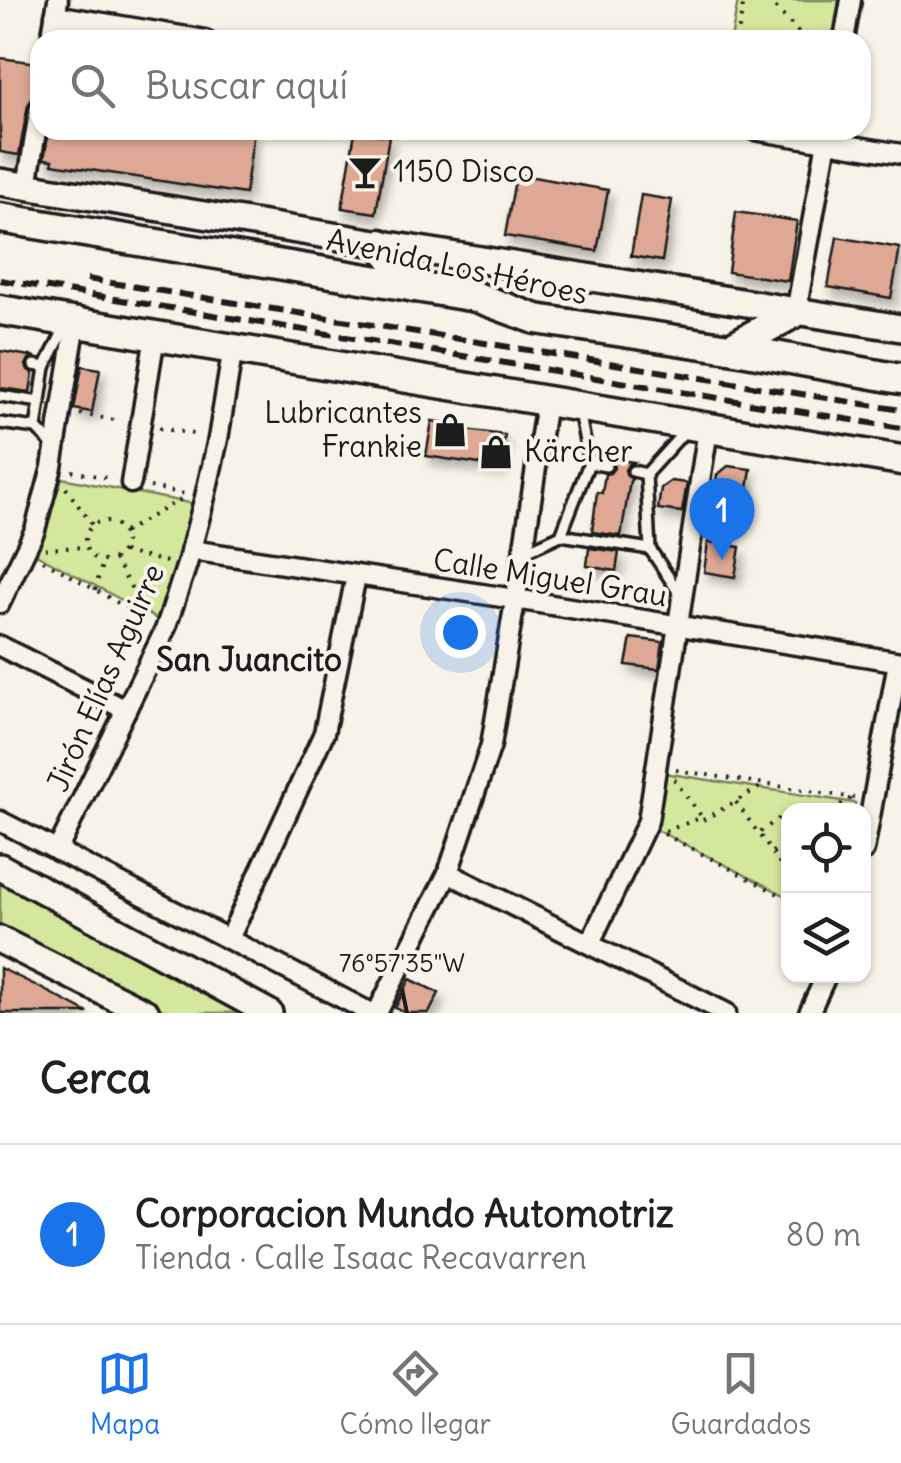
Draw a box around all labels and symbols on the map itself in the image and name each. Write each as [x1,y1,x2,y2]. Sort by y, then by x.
place label: 1150 Disco [393,152,534,190]
bar icon: 1150 Disco [346,153,384,191]
street label: Avenida Los Héroes [323,220,591,312]
place label: Lubricantes Frankie [264,393,422,465]
shop icon: Lubricantes Frankie [431,411,469,449]
place label: Kärcher [524,432,632,470]
shop icon: Kärcher [477,433,515,471]
pin: 1 [690,478,754,560]
street label: Calle Miguel Grau [430,540,670,614]
street label: Jirón Elías Aguirre [38,558,172,797]
your location [435,607,486,658]
district label: San Juancito [156,639,342,680]
text: 76°57'35"W [339,947,465,979]

